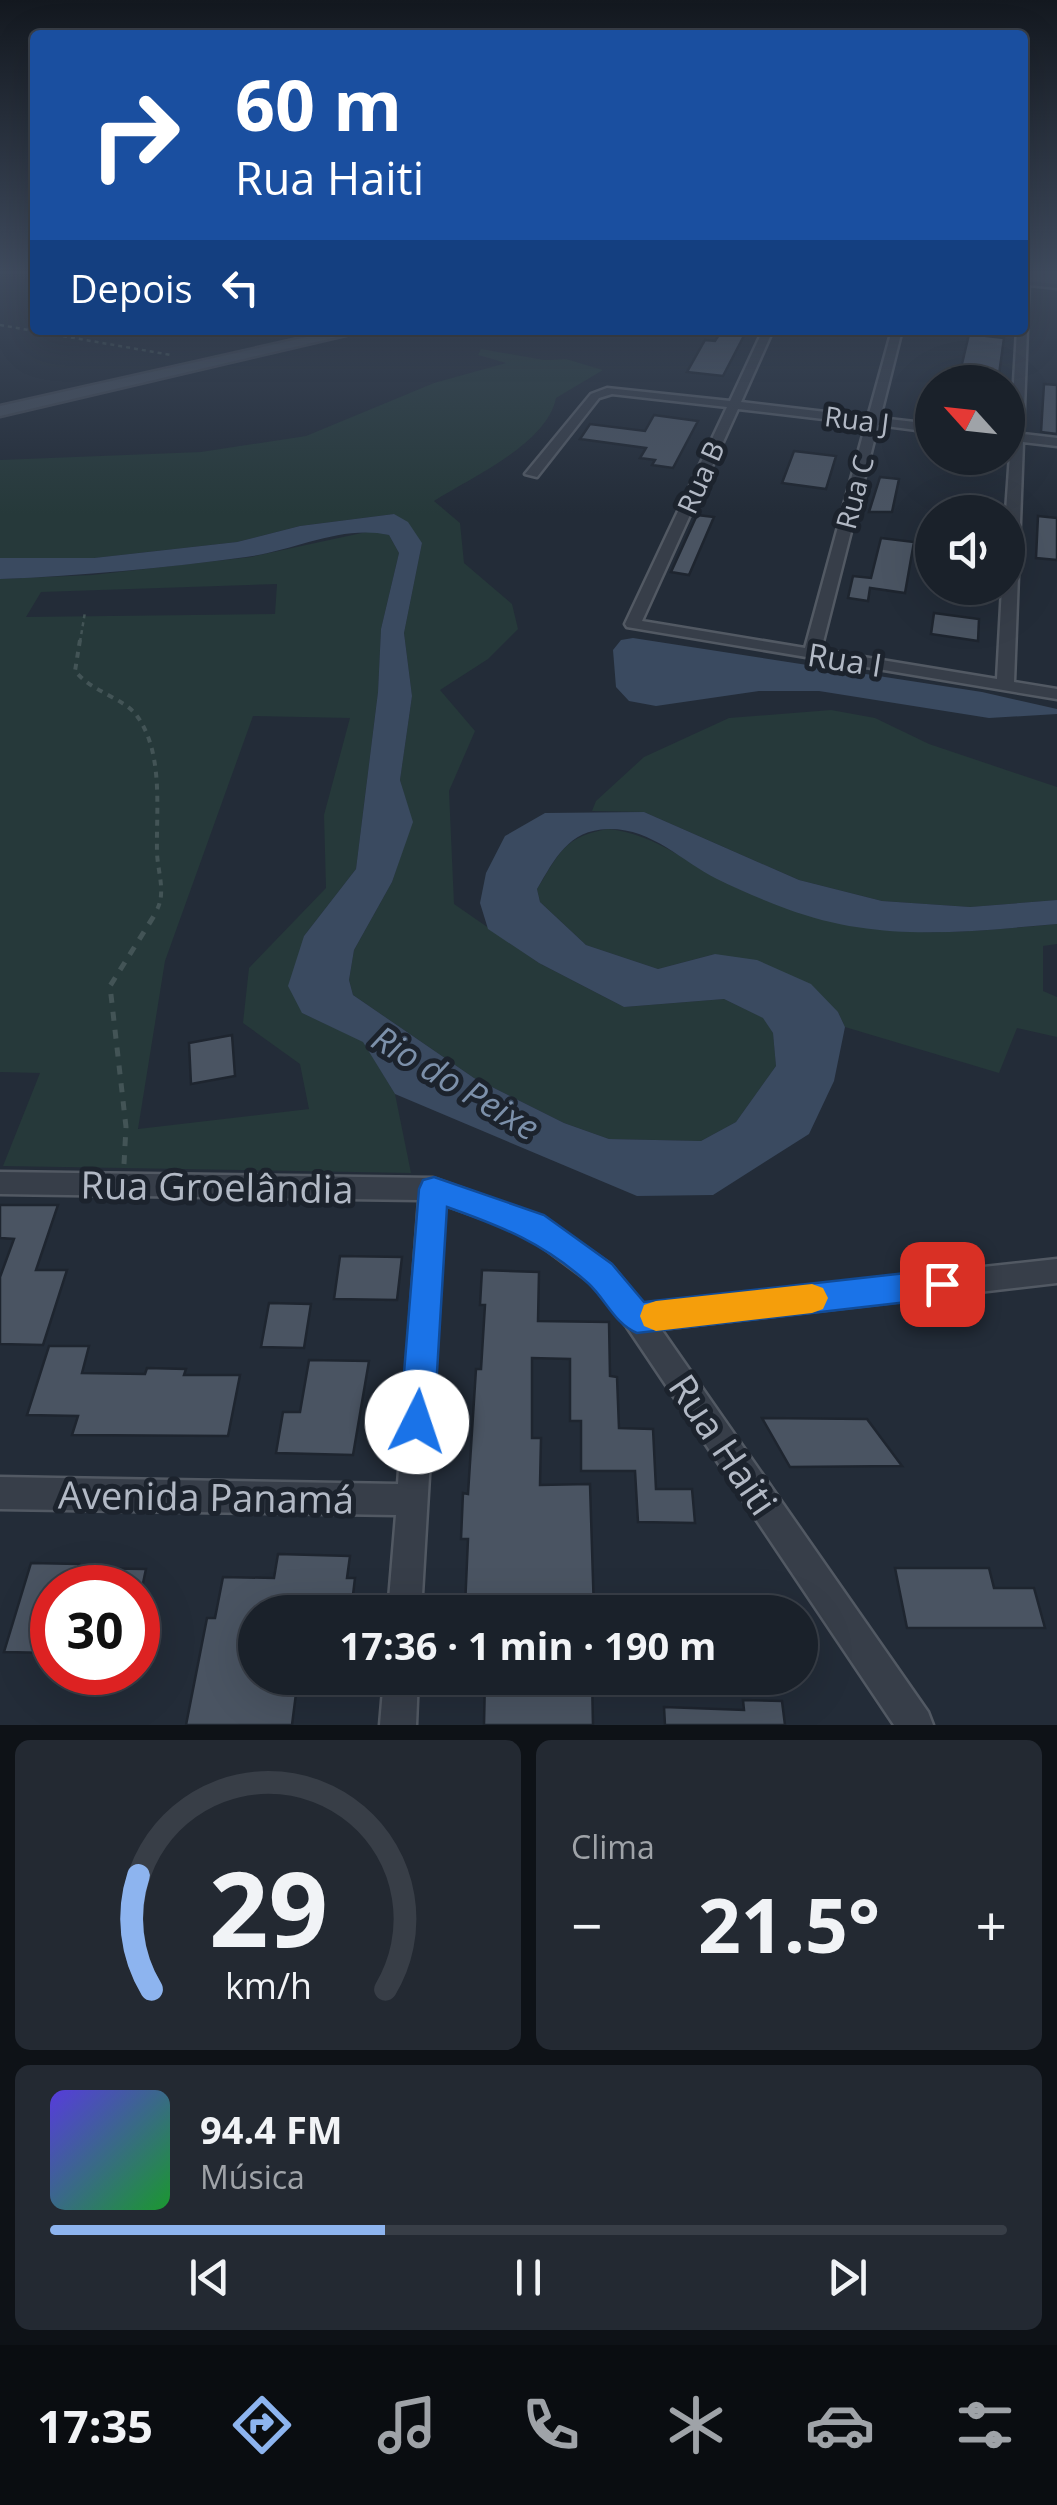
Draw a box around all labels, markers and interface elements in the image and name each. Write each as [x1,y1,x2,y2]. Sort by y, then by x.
text: 60 m [235,56,402,152]
icon: right [70,70,200,200]
text: Rua Haiti [235,147,424,208]
icon: left [213,260,268,315]
text: Depois [70,262,193,314]
north arrow [915,365,1025,475]
map controls [915,365,1025,605]
street label: Rua J [823,396,891,442]
street label: Rua B [667,435,733,519]
street label: Rua C [826,451,882,533]
button: sound [915,495,1025,605]
street label: Rua I [805,632,885,686]
water label: Rio do Peixe [364,1014,548,1150]
street label: Rua Groelândia [80,1158,354,1214]
pin [900,1242,985,1327]
icon: arrive [915,1257,970,1312]
street label: Rua Haiti [658,1363,790,1525]
position arrow [365,1370,469,1474]
street label: Avenida Panamá [57,1467,355,1525]
speed limit sign: 30 [30,1565,160,1695]
text: 17:36 · 1 min · 190 m [340,1619,716,1671]
text: Clima [571,1825,655,1868]
text: 29 [209,1836,327,1977]
text: 21.5° [698,1873,880,1975]
text: − [571,1887,602,1962]
text: + [976,1887,1007,1962]
text: km/h [225,1961,311,2009]
text: 94.4 FM [200,2103,343,2155]
text: Música [200,2155,305,2198]
icon: previous [182,2250,237,2305]
icon: pause [501,2250,556,2305]
icon: next [820,2250,875,2305]
icon: directions [227,2390,297,2460]
icon: music [372,2390,442,2460]
icon: phone [516,2390,586,2460]
icon: climate [661,2390,731,2460]
icon: car [805,2390,875,2460]
icon: filters [950,2390,1020,2460]
text: 17:35 [37,2395,153,2456]

